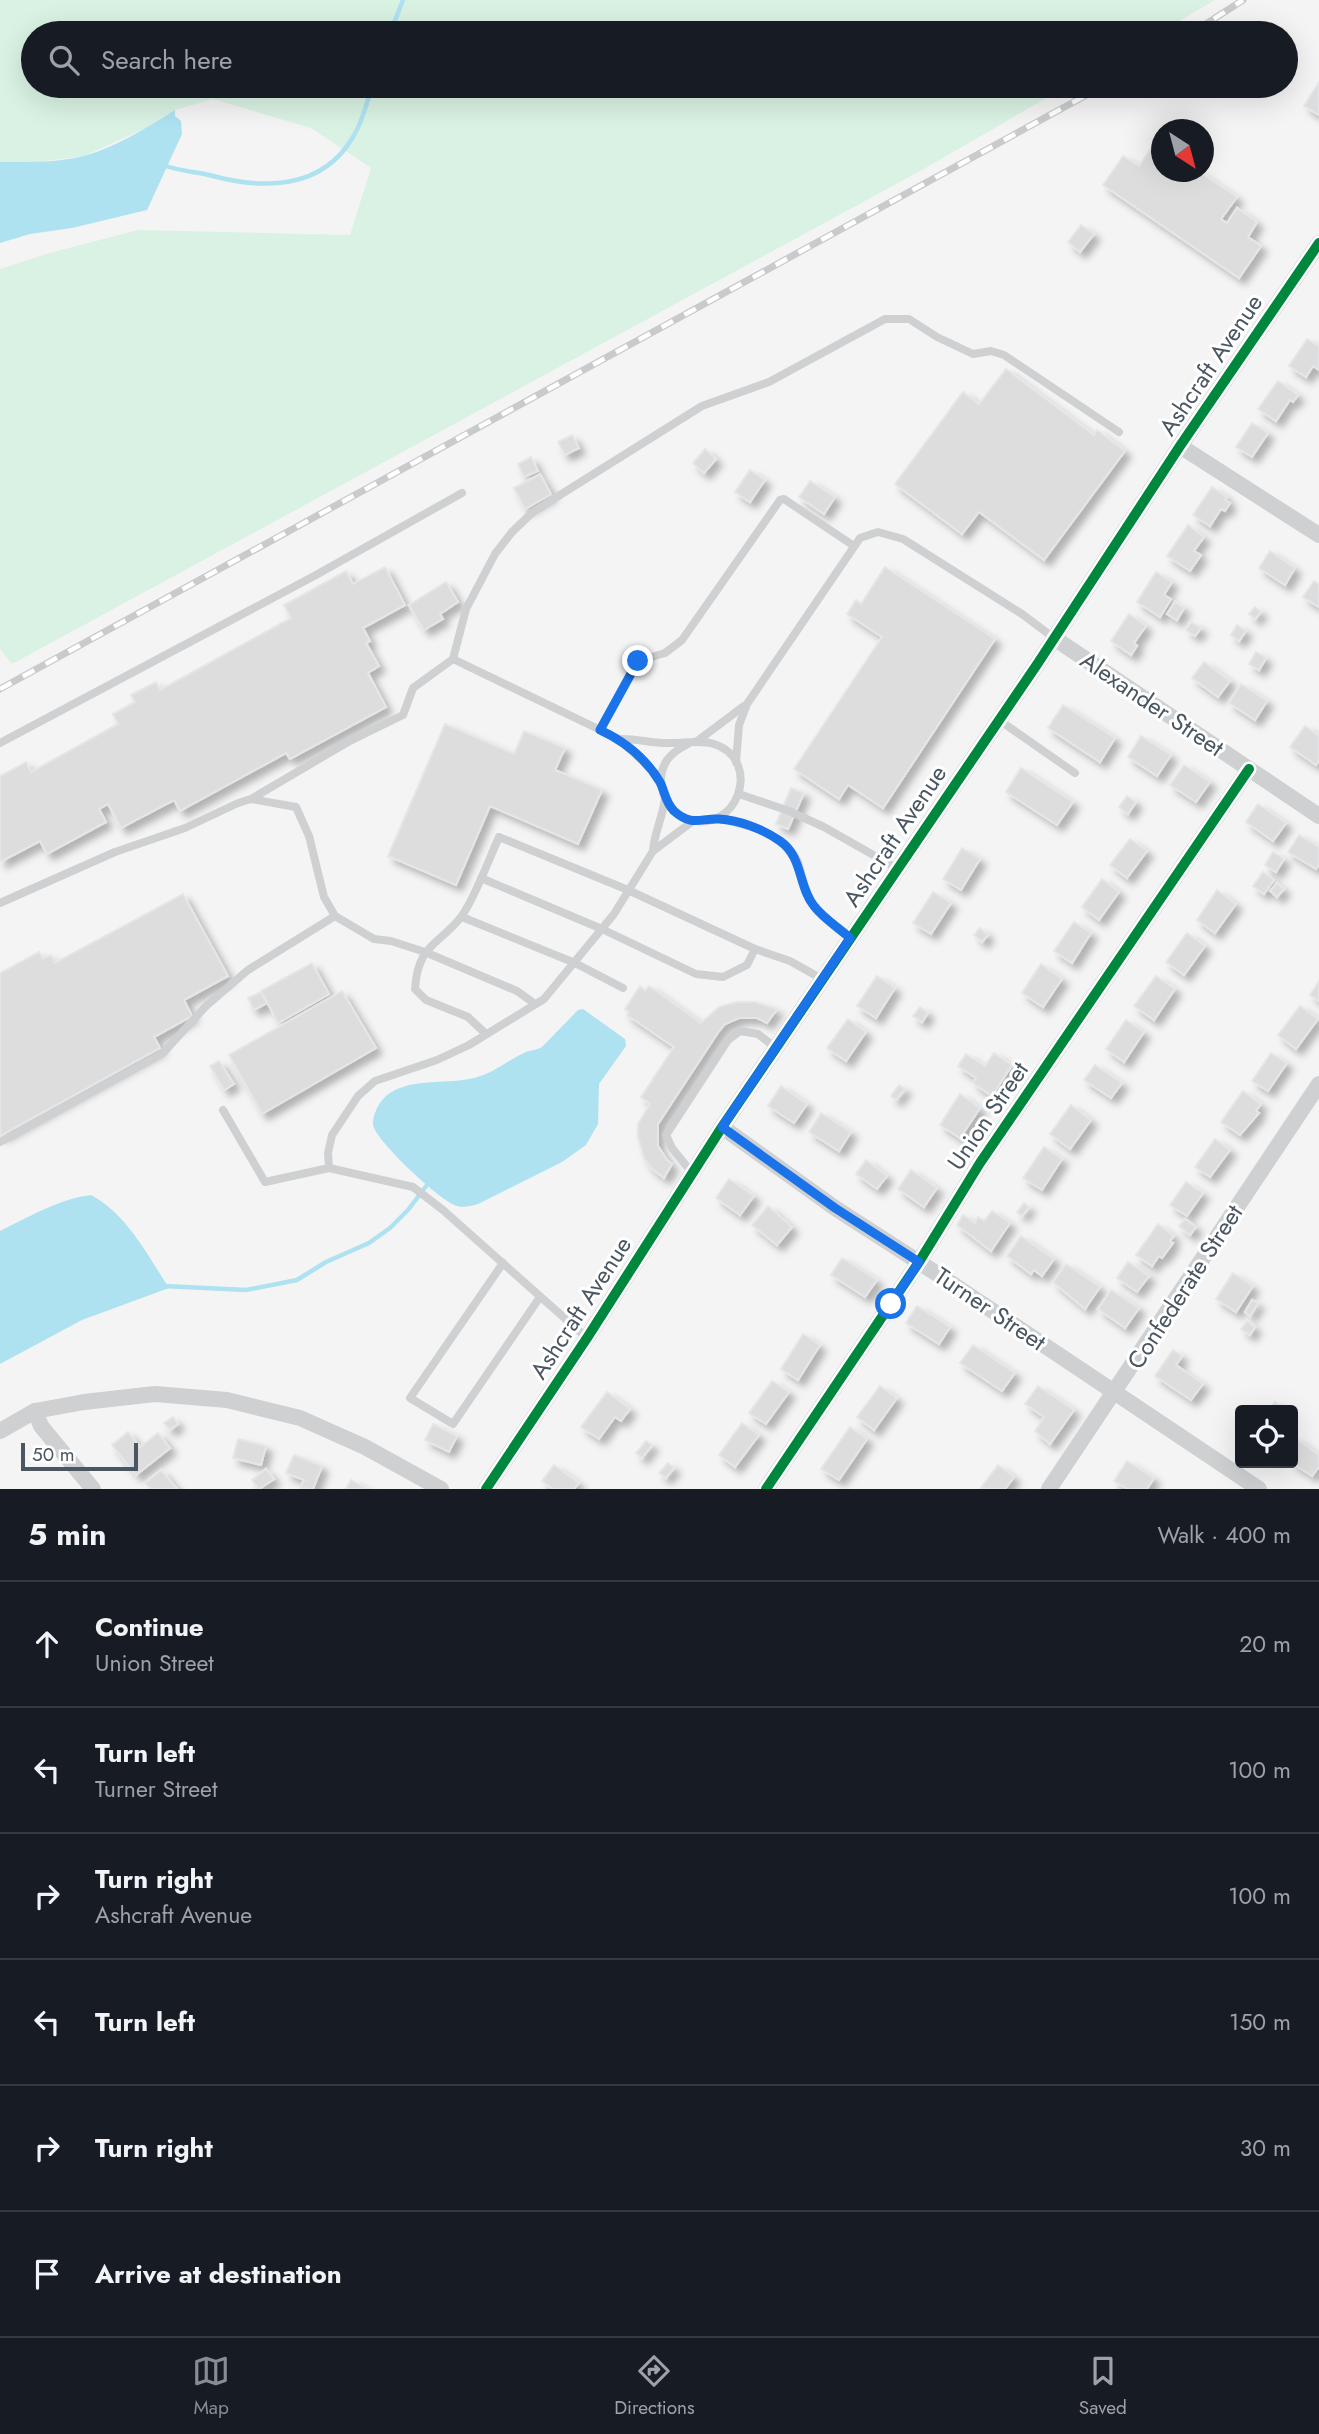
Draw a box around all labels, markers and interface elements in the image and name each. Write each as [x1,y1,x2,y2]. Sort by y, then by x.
search box [21,21,1298,98]
icon: search [45,41,83,79]
text: Search here [101,41,233,79]
north arrow [1151,119,1214,182]
street label: Ashcraft Avenue [1150,287,1271,442]
street label: Alexander Street [1074,643,1231,765]
route end [622,645,653,676]
street label: Ashcraft Avenue [834,758,955,913]
street label: Union Street [938,1054,1037,1177]
street label: Confederate Street [1118,1197,1251,1376]
street label: Ashcraft Avenue [521,1229,640,1386]
street label: Turner Street [928,1258,1053,1359]
route start [875,1288,906,1319]
map controls [1235,1405,1298,1468]
button: locate [1235,1405,1298,1468]
scale bar [21,1440,138,1472]
text: 50 m [32,1441,75,1468]
text: 5 min [28,1513,106,1556]
text: Walk · 400 m [1158,1518,1291,1552]
text: Continue [95,1608,204,1646]
icon: ahead [28,1625,66,1663]
text: 20 m [1239,1627,1291,1661]
text: Union Street [95,1646,214,1680]
text: Turn left [95,1734,195,1772]
icon: left [28,1751,66,1789]
text: 100 m [1228,1753,1291,1787]
text: Turner Street [95,1772,217,1806]
text: Turn right [95,1860,213,1898]
icon: right [28,1877,66,1915]
text: 100 m [1228,1879,1291,1913]
text: Ashcraft Avenue [95,1898,252,1932]
icon: left [28,2003,66,2041]
text: Turn left [95,2003,195,2041]
text: 150 m [1229,2005,1291,2039]
icon: right [28,2129,66,2167]
text: Turn right [95,2129,213,2167]
text: 30 m [1240,2131,1291,2165]
icon: arrive [28,2255,66,2293]
text: Arrive at destination [95,2255,342,2293]
tab: Map [192,2352,230,2421]
tab: Directions [614,2352,695,2421]
tab: Saved [1079,2352,1127,2421]

